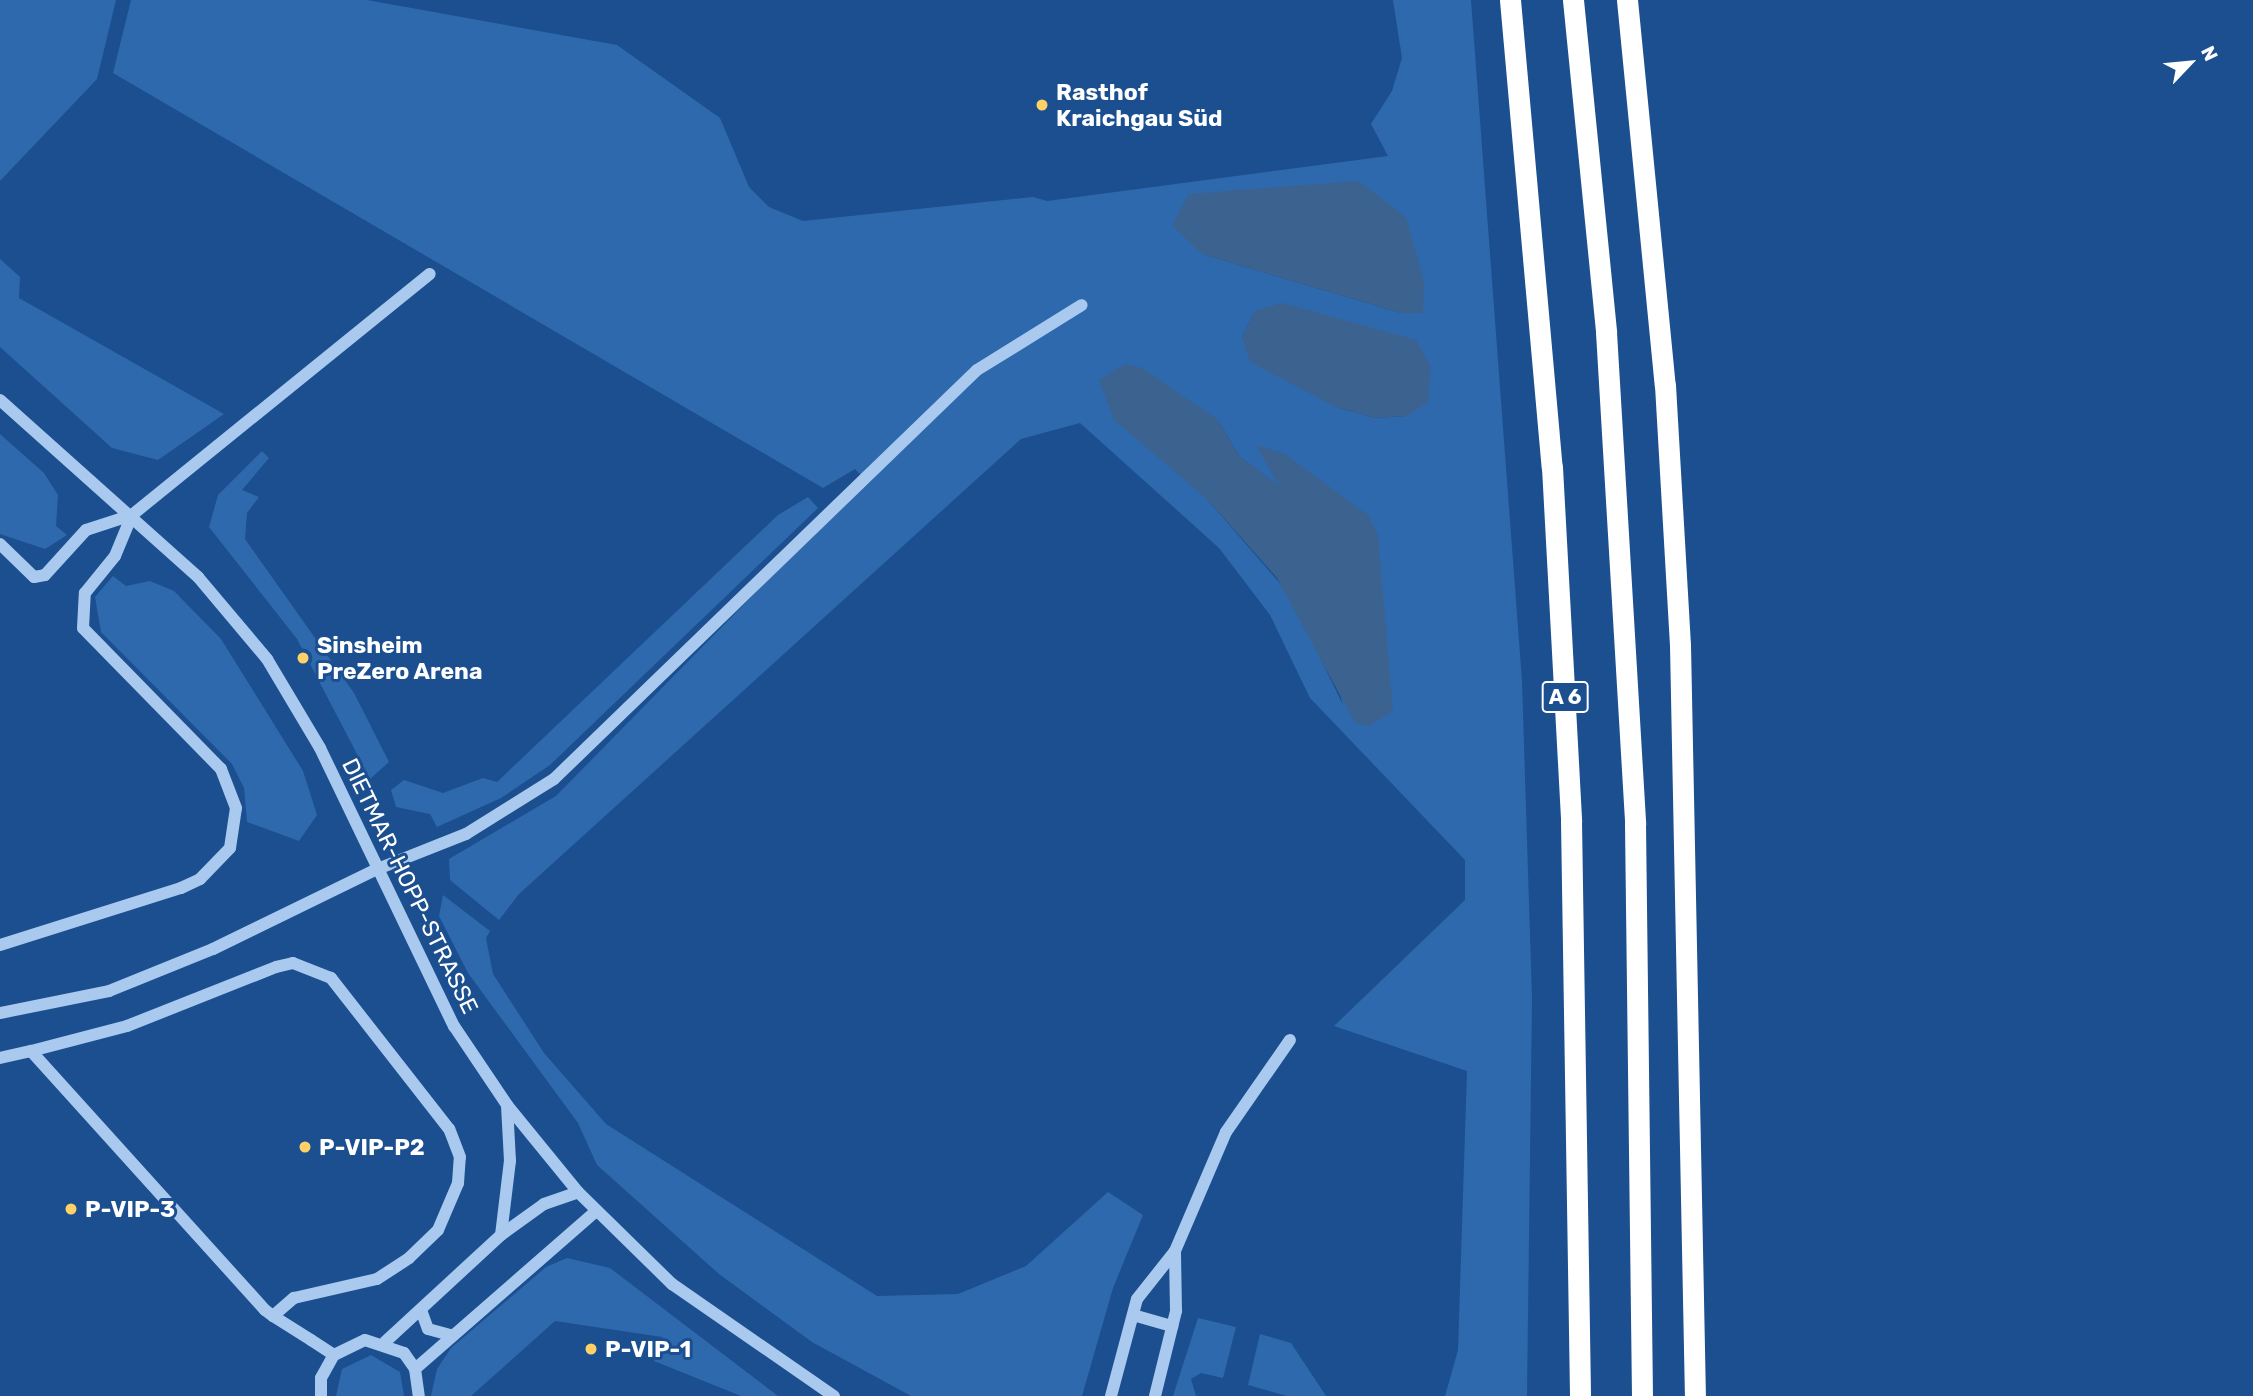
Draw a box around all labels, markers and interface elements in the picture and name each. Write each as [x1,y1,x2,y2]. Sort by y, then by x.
north arrow [2155,28,2225,98]
text: N [2196,42,2223,65]
place label: Rasthof Kraichgau Süd [1056,78,1222,132]
marker: Rasthof Kraichgau Süd [1034,97,1050,113]
place label: Sinsheim PreZero Arena [317,631,483,685]
marker: Sinsheim PreZero Arena [295,650,311,666]
road number: A 6 [1540,680,1590,714]
street label: DIETMAR-HOPP-STRASSE [336,754,484,1018]
place label: P-VIP-P2 [319,1133,425,1161]
marker: P-VIP-P2 [297,1139,313,1155]
place label: P-VIP-3 [85,1195,175,1223]
marker: P-VIP-3 [63,1201,79,1217]
place label: P-VIP-1 [605,1335,691,1363]
marker: P-VIP-1 [583,1341,599,1357]

